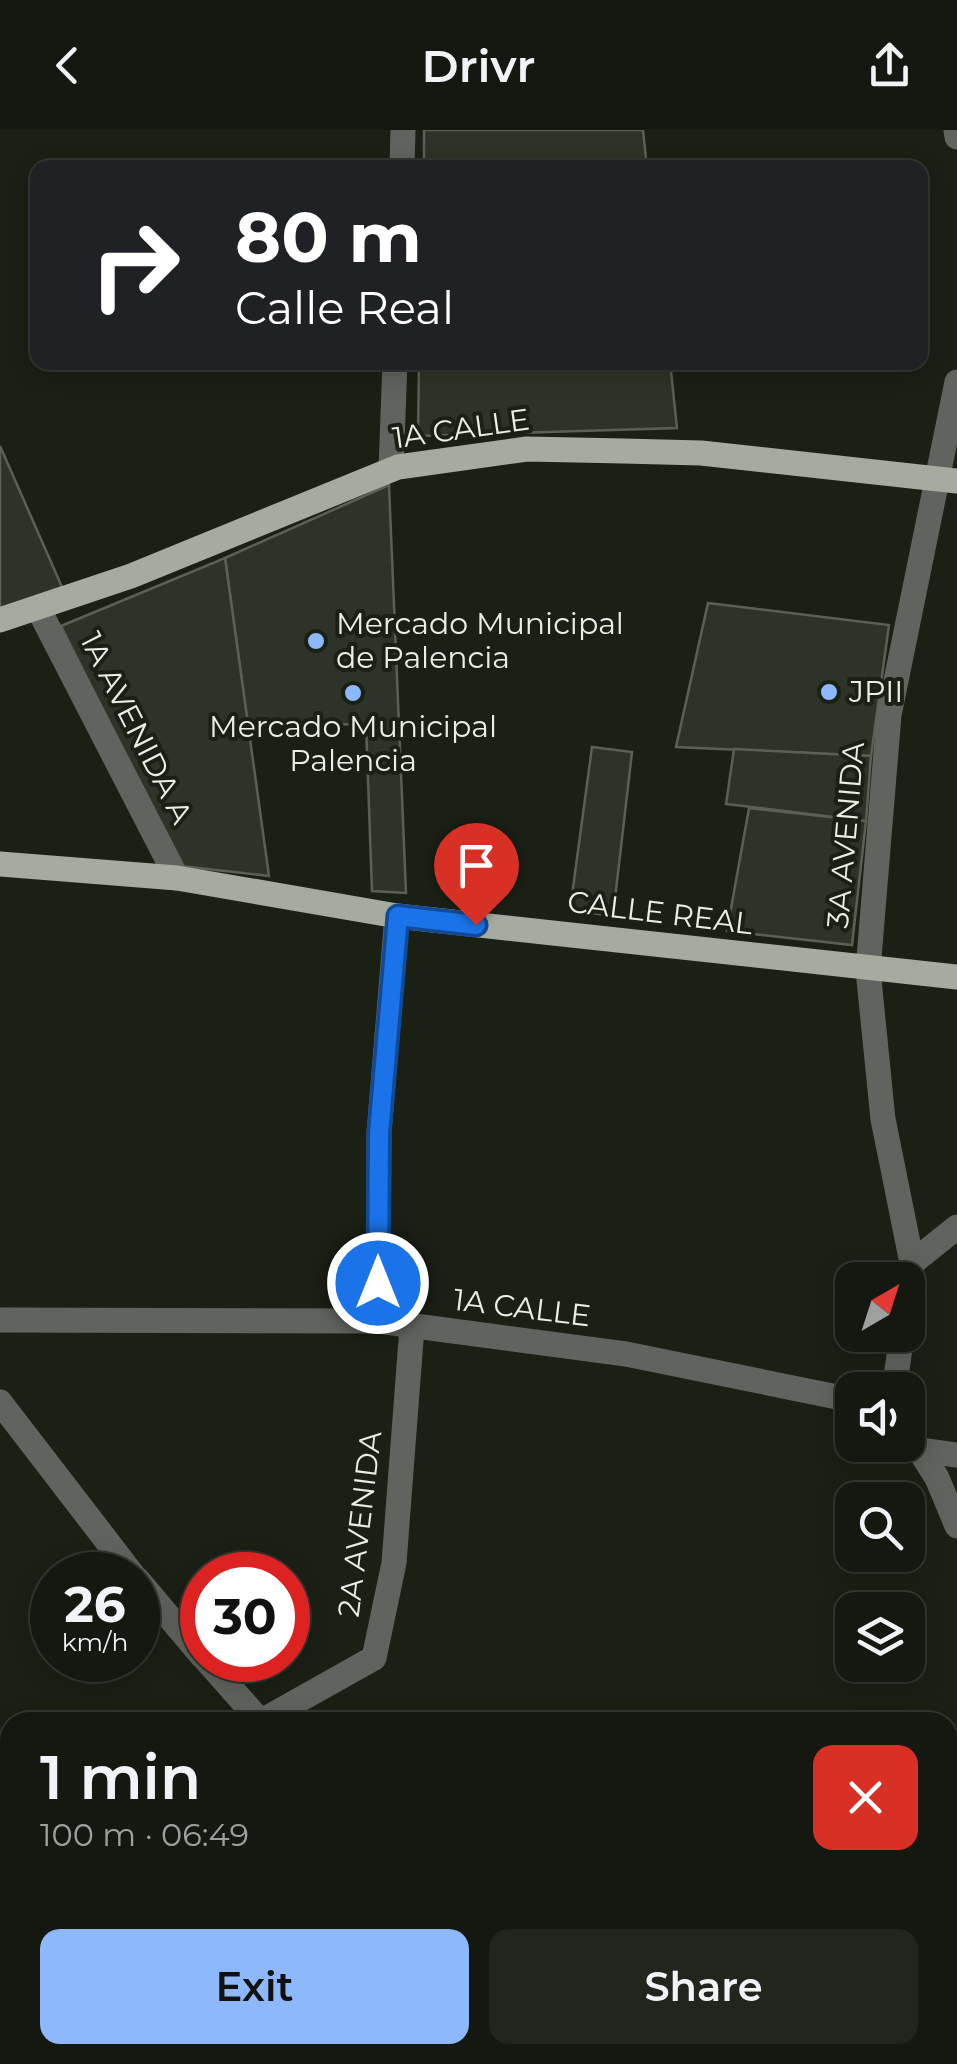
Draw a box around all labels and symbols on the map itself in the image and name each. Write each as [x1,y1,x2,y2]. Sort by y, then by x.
street label: 1A CALLE [390,401,532,456]
place label: Mercado Municipal de Palencia [336,605,624,676]
street label: 1A AVENIDA A [72,626,201,830]
marker: Mercado Municipal de Palencia [305,630,327,652]
place label: JPII [848,673,903,710]
marker: JPII [818,681,840,703]
marker: Mercado Municipal Palencia [342,682,364,704]
place label: Mercado Municipal Palencia [209,708,497,779]
street label: 3A AVENIDA [819,740,872,930]
pin [434,823,519,926]
street label: CALLE REAL [565,883,755,942]
position arrow [326,1231,430,1335]
north arrow [835,1262,925,1352]
street label: 1A CALLE [451,1281,593,1334]
street label: 2A AVENIDA [330,1428,389,1619]
speed limit sign: 30 [180,1552,310,1682]

